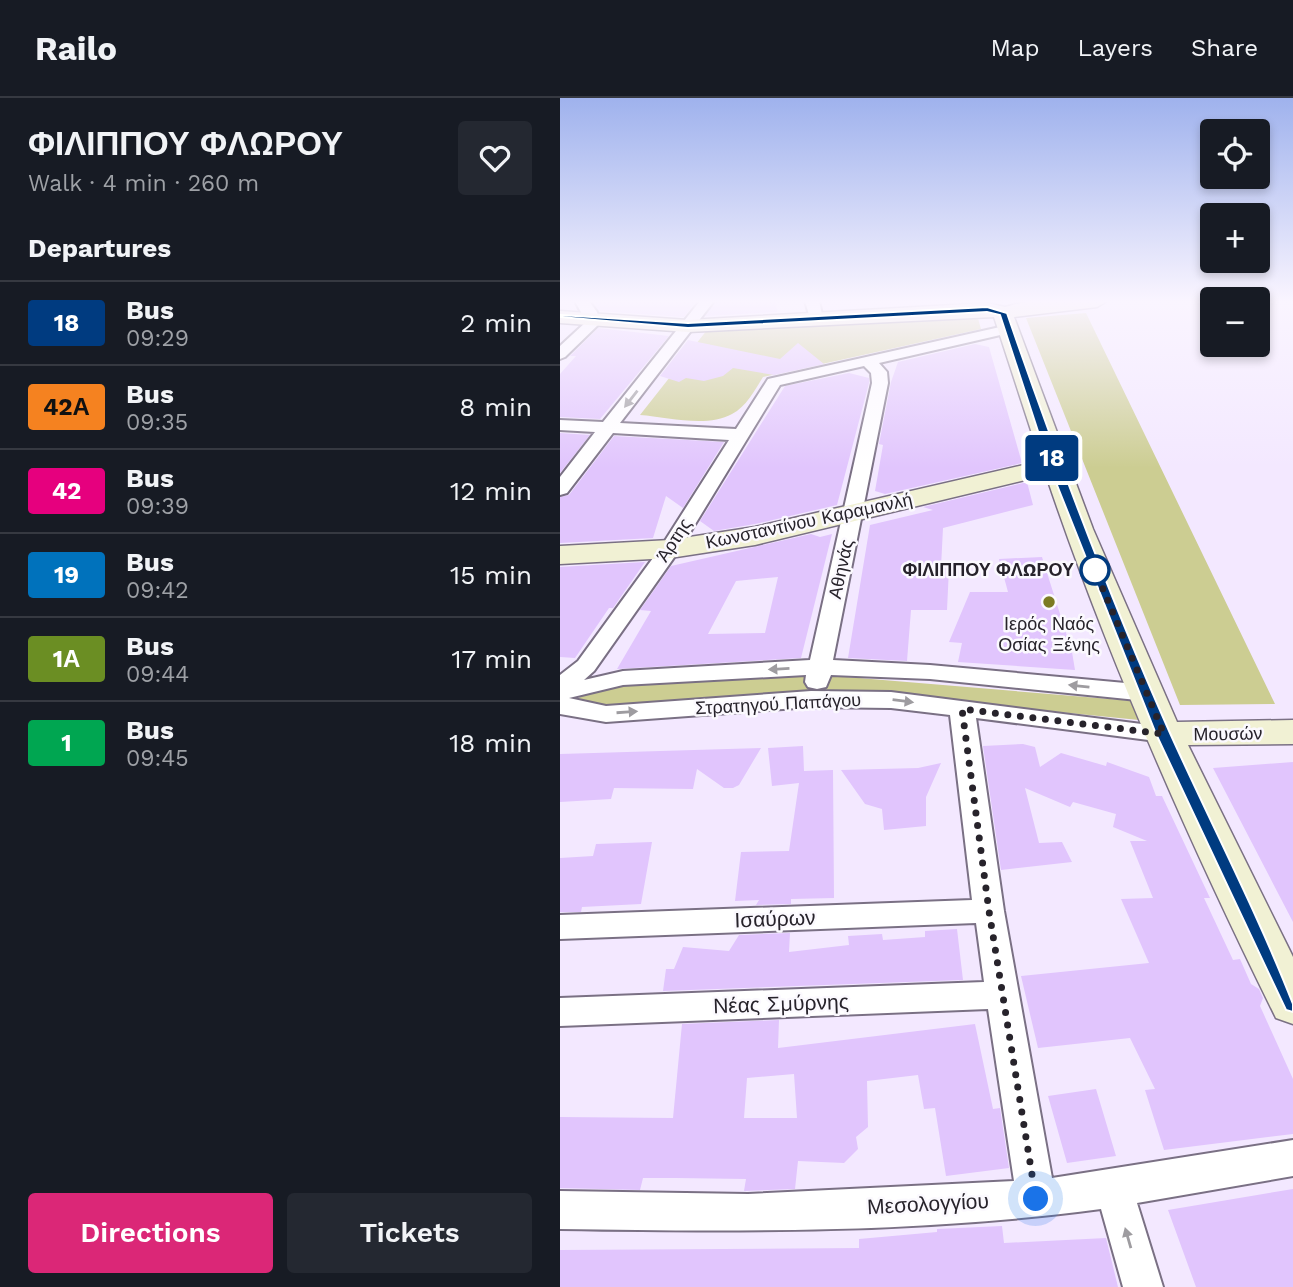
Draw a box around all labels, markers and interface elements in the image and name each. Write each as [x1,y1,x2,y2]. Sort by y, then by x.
text: Railo [35,29,117,68]
text: Map [991,34,1039,62]
text: Layers [1077,34,1153,62]
text: Share [1191,34,1258,62]
map controls [1200,119,1270,357]
button: locate [1200,119,1270,189]
button: heart [458,121,532,195]
text: ΦΙΛΙΠΠΟΥ ΦΛΩΡΟΥ [28,124,343,163]
text: Walk · 4 min · 260 m [28,170,259,197]
button: + [1200,203,1270,273]
text: Departures [28,233,171,263]
button: − [1200,287,1270,357]
text: Bus [126,295,174,325]
text: 2 min [460,308,532,338]
text: 18 [54,309,79,337]
text: 09:29 [126,325,189,352]
text: Bus [126,379,174,409]
one-way arrow [624,389,639,407]
text: 8 min [459,392,532,422]
text: 42Α [43,393,90,421]
text: 09:35 [126,409,188,436]
line badge: 18 [1021,435,1084,481]
text: 18 [1039,444,1065,472]
text: Bus [126,463,174,493]
text: 12 min [450,476,532,506]
text: 42 [52,477,81,505]
street label: Κωνσταντίνου Καραμανλή [704,488,914,553]
text: 09:39 [126,493,189,520]
street label: Άρτης [652,514,696,565]
street label: Αθηνάς [824,537,857,600]
text: Bus [126,547,174,577]
marker: ΦΙΛΙΠΠΟΥ ΦΛΩΡΟΥ [1080,555,1110,585]
place label: ΦΙΛΙΠΠΟΥ ΦΛΩΡΟΥ [902,559,1074,580]
text: 15 min [450,560,532,590]
text: 19 [54,561,79,589]
text: 09:42 [126,577,189,604]
marker: Ιερός Ναός Οσίας Ξένης [1041,594,1057,610]
place label: Ιερός Ναός Οσίας Ξένης [998,613,1100,655]
text: Bus [126,631,174,661]
text: 17 min [451,644,532,674]
text: 1Α [53,645,80,673]
text: 09:44 [126,661,189,688]
one-way arrow [768,664,790,675]
one-way arrow [1068,681,1090,692]
street label: Στρατηγού Παπάγου [695,689,861,718]
one-way arrow [892,696,914,707]
one-way arrow [616,707,638,718]
text: Bus [126,715,174,745]
street label: Μουσών [1193,722,1263,745]
text: 18 min [449,728,532,758]
text: 1 [61,729,72,757]
text: 09:45 [126,745,189,772]
street label: Ισαύρων [734,905,816,932]
street label: Νέας Σμύρνης [713,989,849,1018]
your location [1018,1181,1053,1216]
street label: Μεσολογγίου [867,1188,989,1219]
button: Directions [28,1193,273,1273]
button: Tickets [287,1193,532,1273]
one-way arrow [1123,1227,1133,1248]

